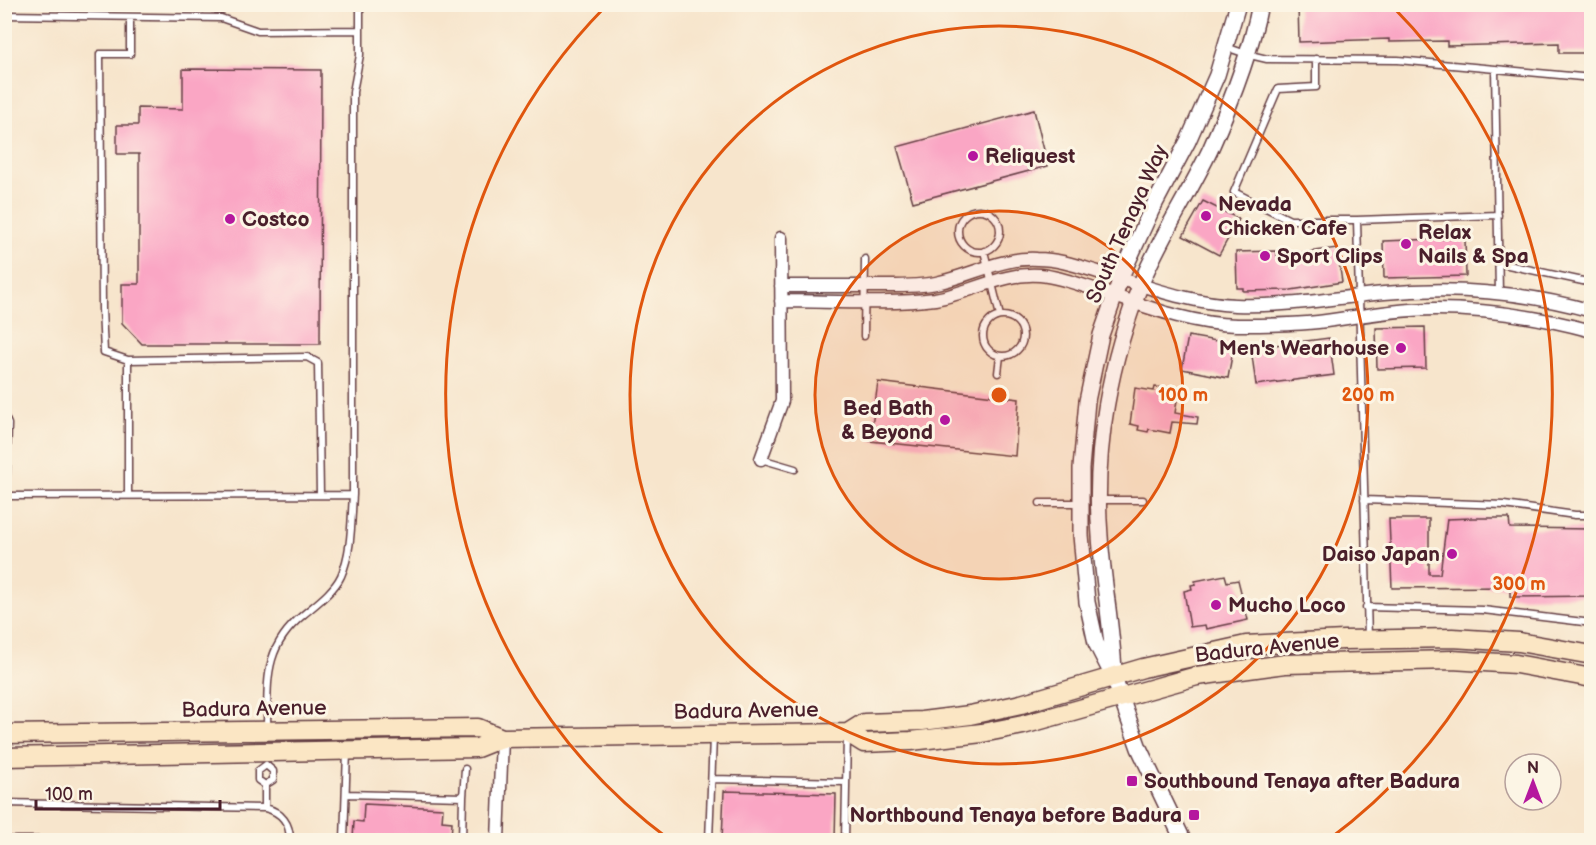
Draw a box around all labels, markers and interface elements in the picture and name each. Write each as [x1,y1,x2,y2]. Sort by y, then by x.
street label: South Tenaya Way [1081,140,1173,307]
place label: Reliquest [985,144,1075,169]
marker: Reliquest [966,149,980,163]
place label: Nevada Chicken Cafe [1218,192,1347,241]
place label: Costco [242,207,309,232]
marker: Nevada Chicken Cafe [1199,209,1213,223]
marker: Costco [223,212,237,226]
place label: Relax Nails & Spa [1418,220,1529,269]
marker: Relax Nails & Spa [1399,237,1413,251]
place label: Sport Clips [1277,244,1383,269]
marker: Sport Clips [1258,249,1272,263]
place label: Men's Wearhouse [1219,336,1389,361]
marker: Men's Wearhouse [1394,341,1408,355]
centre of rings [989,385,1009,405]
text: 100 m [1158,385,1208,406]
text: 200 m [1341,385,1395,406]
place label: Bed Bath & Beyond [841,396,933,445]
marker: Bed Bath & Beyond [938,413,952,427]
place label: Daiso Japan [1322,542,1440,567]
marker: Daiso Japan [1445,547,1459,561]
text: 300 m [1492,574,1546,595]
place label: Mucho Loco [1228,593,1346,618]
marker: Mucho Loco [1209,598,1223,612]
street label: Badura Avenue [1193,628,1341,668]
street label: Badura Avenue [181,695,327,723]
street label: Badura Avenue [673,697,819,725]
north arrow [1503,752,1563,812]
text: N [1527,759,1539,778]
place label: Southbound Tenaya after Badura [1144,769,1460,794]
scale bar [36,773,220,811]
marker: Southbound Tenaya after Badura [1125,774,1139,788]
text: 100 m [45,784,93,805]
place label: Northbound Tenaya before Badura [849,803,1182,828]
marker: Northbound Tenaya before Badura [1187,808,1201,822]

